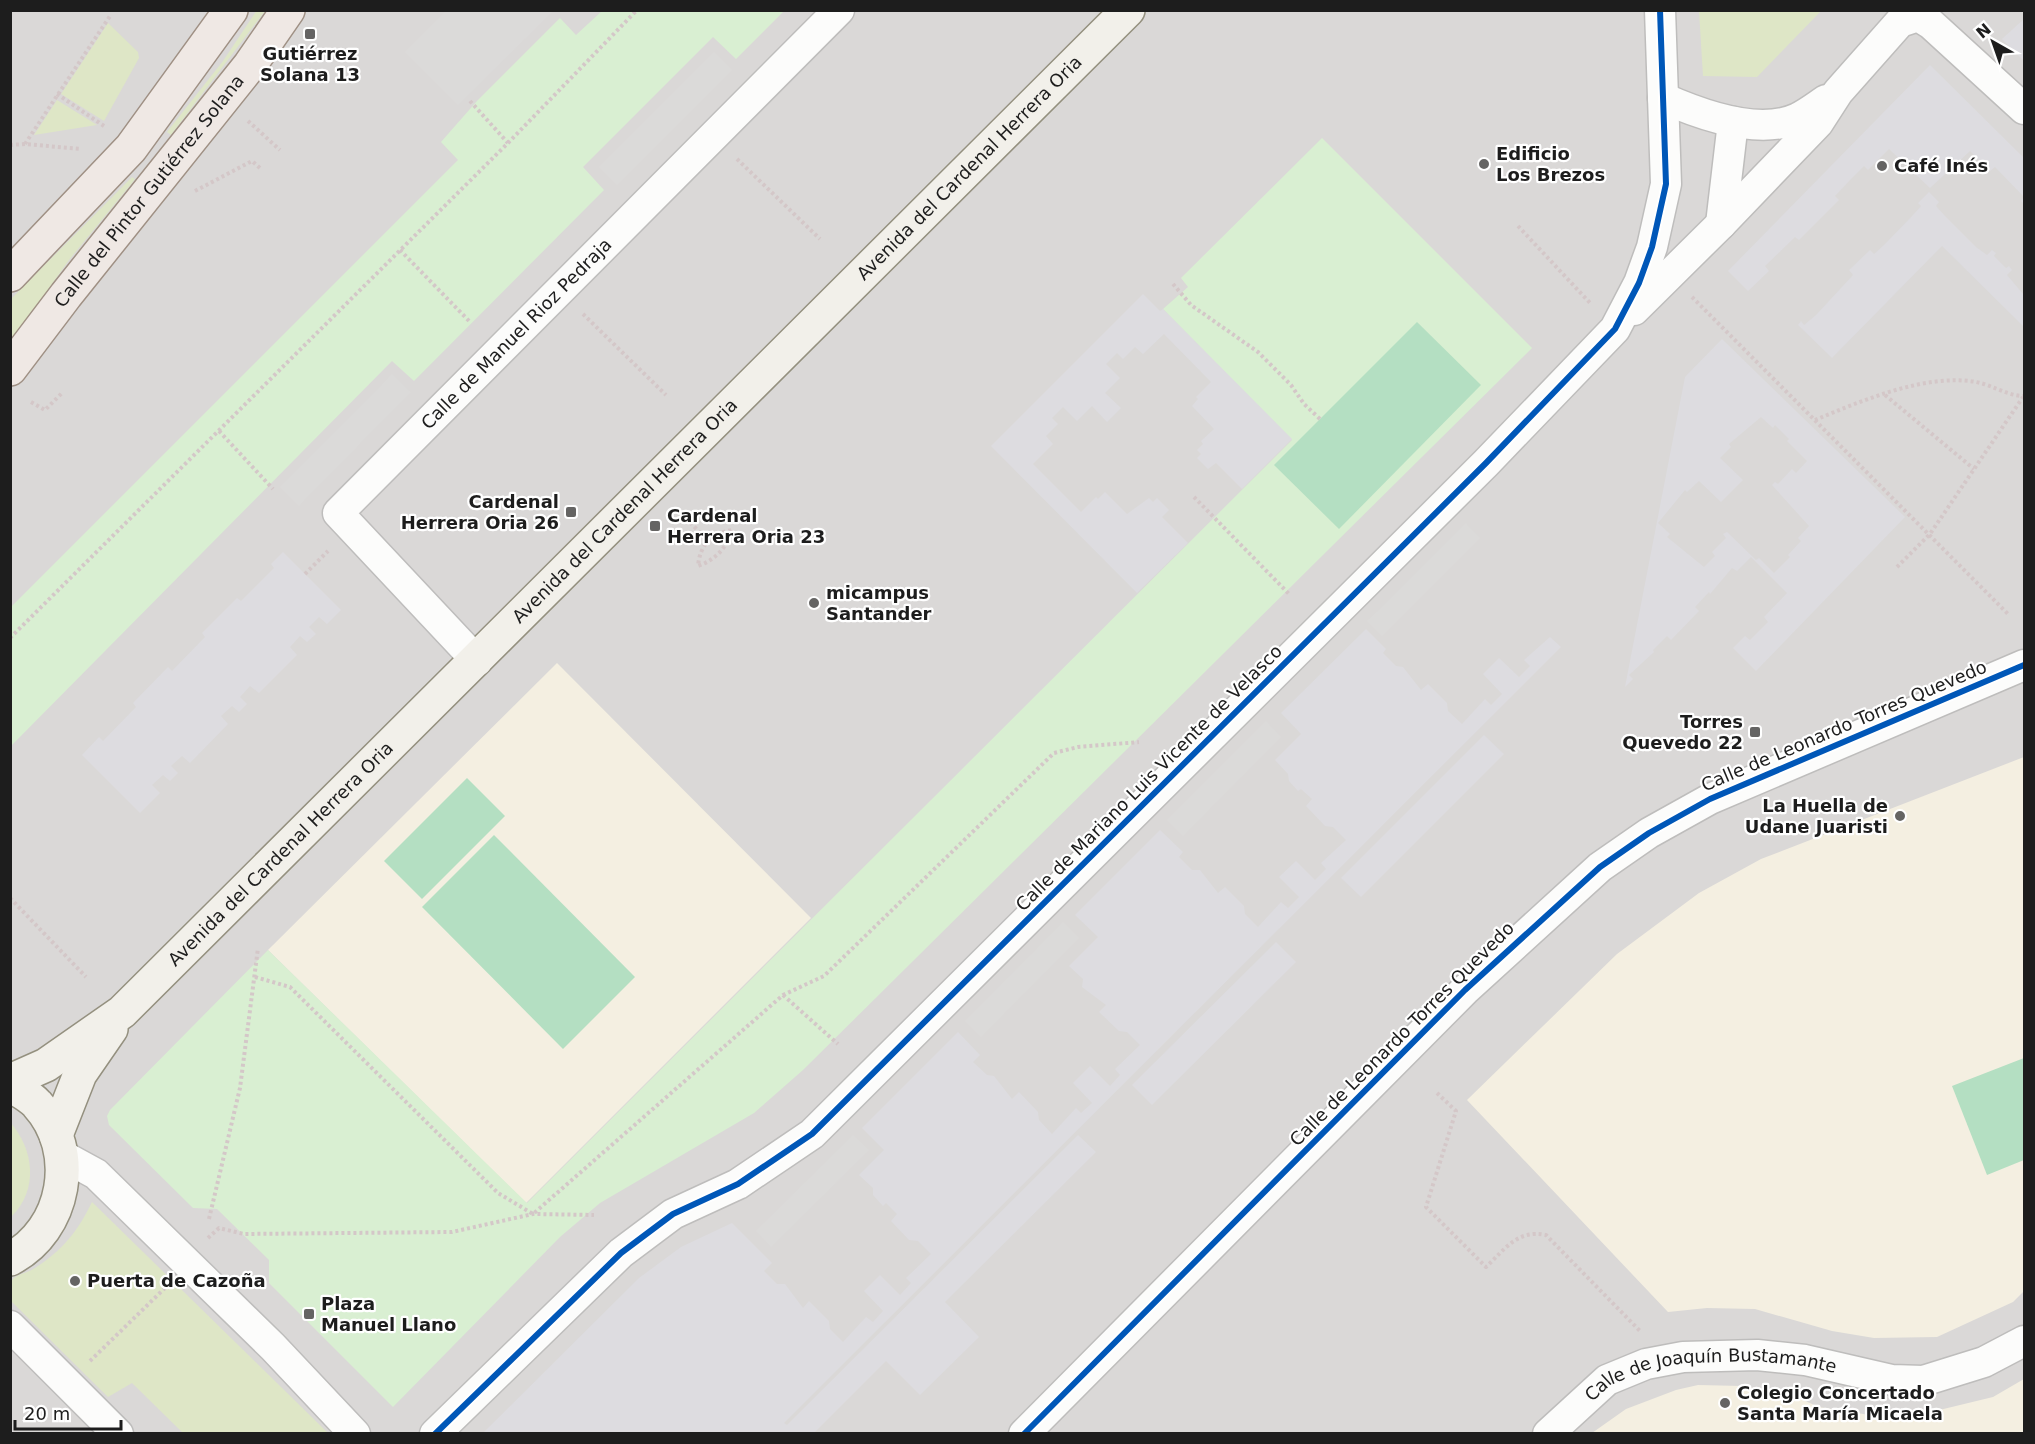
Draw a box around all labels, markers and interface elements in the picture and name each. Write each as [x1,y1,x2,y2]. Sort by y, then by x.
north arrow [1963,12,2023,72]
text: N [1972,19,1995,42]
marker: Gutiérrez Solana 13 [303,27,317,41]
place label: Gutiérrez Solana 13 [260,43,360,85]
street label: Avenida del Cardenal Herrera Oria [852,51,1086,284]
street label: Calle del Pintor Gutiérrez Solana [50,70,248,311]
place label: Edificio Los Brezos [1496,143,1605,185]
place label: Café Inés [1894,155,1988,176]
marker: Edificio Los Brezos [1477,157,1491,171]
marker: Café Inés [1875,159,1889,173]
street label: Calle de Manuel Rioz Pedraja [417,234,616,433]
street label: Avenida del Cardenal Herrera Oria [508,394,742,627]
place label: Cardenal Herrera Oria 26 [401,491,559,533]
marker: Cardenal Herrera Oria 26 [564,505,578,519]
place label: Cardenal Herrera Oria 23 [667,505,825,547]
marker: Cardenal Herrera Oria 23 [648,519,662,533]
place label: micampus Santander [826,582,932,624]
marker: micampus Santander [807,596,821,610]
street label: Calle de Mariano Luis Vicente de Velasco [1011,640,1286,915]
street label: Calle de Leonardo Torres Quevedo [1698,656,1990,795]
place label: Torres Quevedo 22 [1622,711,1743,753]
marker: Torres Quevedo 22 [1748,725,1762,739]
street label: Avenida del Cardenal Herrera Oria [163,737,397,970]
place label: La Huella de Udane Juaristi [1745,795,1888,837]
marker: La Huella de Udane Juaristi [1893,809,1907,823]
street label: Calle de Leonardo Torres Quevedo [1285,917,1518,1150]
place label: Puerta de Cazoña [87,1270,266,1291]
marker: Puerta de Cazoña [68,1274,82,1288]
place label: Plaza Manuel Llano [321,1293,456,1335]
marker: Plaza Manuel Llano [302,1307,316,1321]
street label: Calle de Joaquín Bustamante [1580,1344,1839,1405]
place label: Colegio Concertado Santa María Micaela [1737,1382,1943,1424]
scale bar [15,1393,122,1431]
marker: Colegio Concertado Santa María Micaela [1718,1396,1732,1410]
text: 20 m [24,1403,70,1424]

